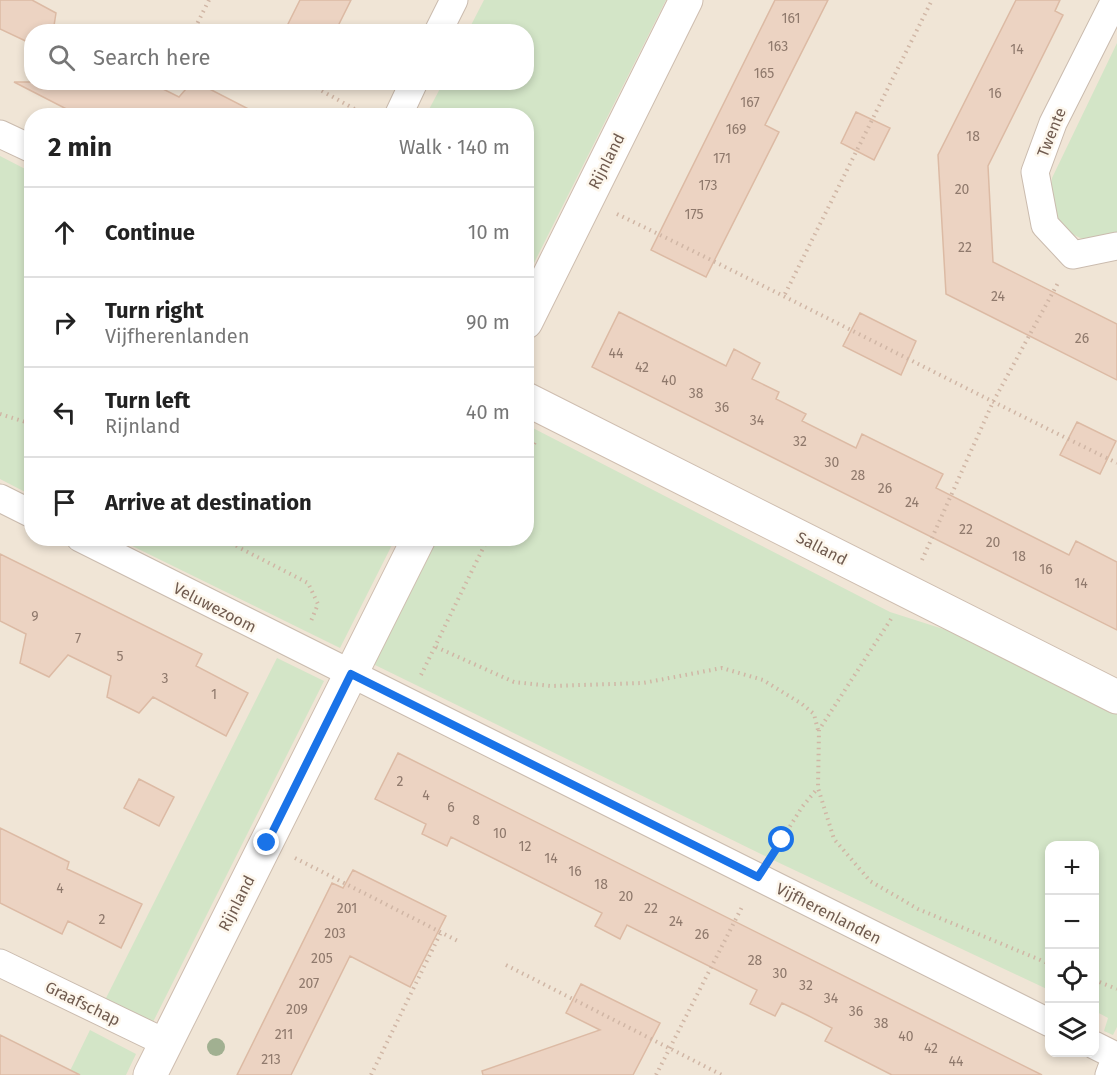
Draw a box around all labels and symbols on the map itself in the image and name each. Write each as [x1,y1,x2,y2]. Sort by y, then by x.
house number: 161 [782,10,800,27]
house number: 163 [768,38,788,55]
house number: 14 [1010,41,1024,58]
house number: 165 [754,65,774,82]
house number: 16 [988,85,1002,102]
house number: 167 [740,94,760,111]
street label: Twente [1033,105,1070,160]
house number: 169 [726,121,746,138]
house number: 18 [966,128,980,145]
street label: Rijnland [584,130,629,192]
house number: 171 [713,150,731,167]
house number: 173 [698,177,718,194]
house number: 20 [955,181,970,198]
house number: 175 [684,206,704,223]
house number: 22 [958,239,972,256]
house number: 24 [991,288,1006,305]
house number: 26 [1075,330,1089,347]
house number: 44 [609,345,624,362]
house number: 42 [635,359,649,376]
house number: 40 [661,372,677,389]
house number: 38 [689,385,704,402]
house number: 36 [715,399,729,416]
house number: 34 [750,412,765,429]
house number: 32 [793,433,807,450]
house number: 30 [825,454,840,471]
house number: 28 [851,467,866,484]
house number: 26 [878,480,892,497]
house number: 24 [905,494,920,511]
house number: 22 [959,521,973,538]
street label: Salland [793,528,850,569]
house number: 20 [986,534,1001,551]
house number: 18 [1012,548,1026,565]
house number: 16 [1039,561,1053,578]
house number: 14 [1074,575,1088,592]
street label: Veluwezoom [170,578,259,636]
house number: 9 [31,608,39,625]
house number: 7 [75,630,81,647]
house number: 5 [116,648,124,665]
house number: 3 [162,670,169,687]
house number: 1 [211,686,217,703]
house number: 2 [397,773,404,790]
house number: 4 [422,787,430,804]
house number: 6 [447,799,455,816]
house number: 8 [472,812,480,829]
house number: 10 [493,825,507,842]
route start [768,826,794,852]
route end [253,829,279,855]
house number: 12 [519,838,532,855]
house number: 14 [544,850,558,867]
house number: 16 [568,863,582,880]
street label: Rijnland [214,872,259,934]
house number: 18 [594,876,608,893]
street label: Vijfherenlanden [773,879,885,948]
house number: 4 [56,880,64,897]
house number: 20 [619,888,634,905]
house number: 201 [337,900,357,917]
house number: 22 [644,900,658,917]
house number: 2 [99,911,106,928]
house number: 24 [669,913,684,930]
house number: 203 [324,925,346,942]
house number: 26 [695,926,709,943]
house number: 205 [311,950,333,967]
house number: 28 [748,952,763,969]
house number: 30 [773,965,788,982]
house number: 207 [299,975,319,992]
street label: Graafschap [42,977,123,1030]
house number: 32 [799,977,813,994]
house number: 34 [824,990,839,1007]
house number: 209 [286,1001,308,1018]
house number: 36 [849,1003,863,1020]
house number: 38 [874,1015,889,1032]
house number: 211 [275,1026,293,1043]
house number: 40 [898,1028,914,1045]
house number: 42 [924,1040,938,1057]
house number: 213 [261,1051,281,1068]
house number: 44 [949,1053,964,1070]

